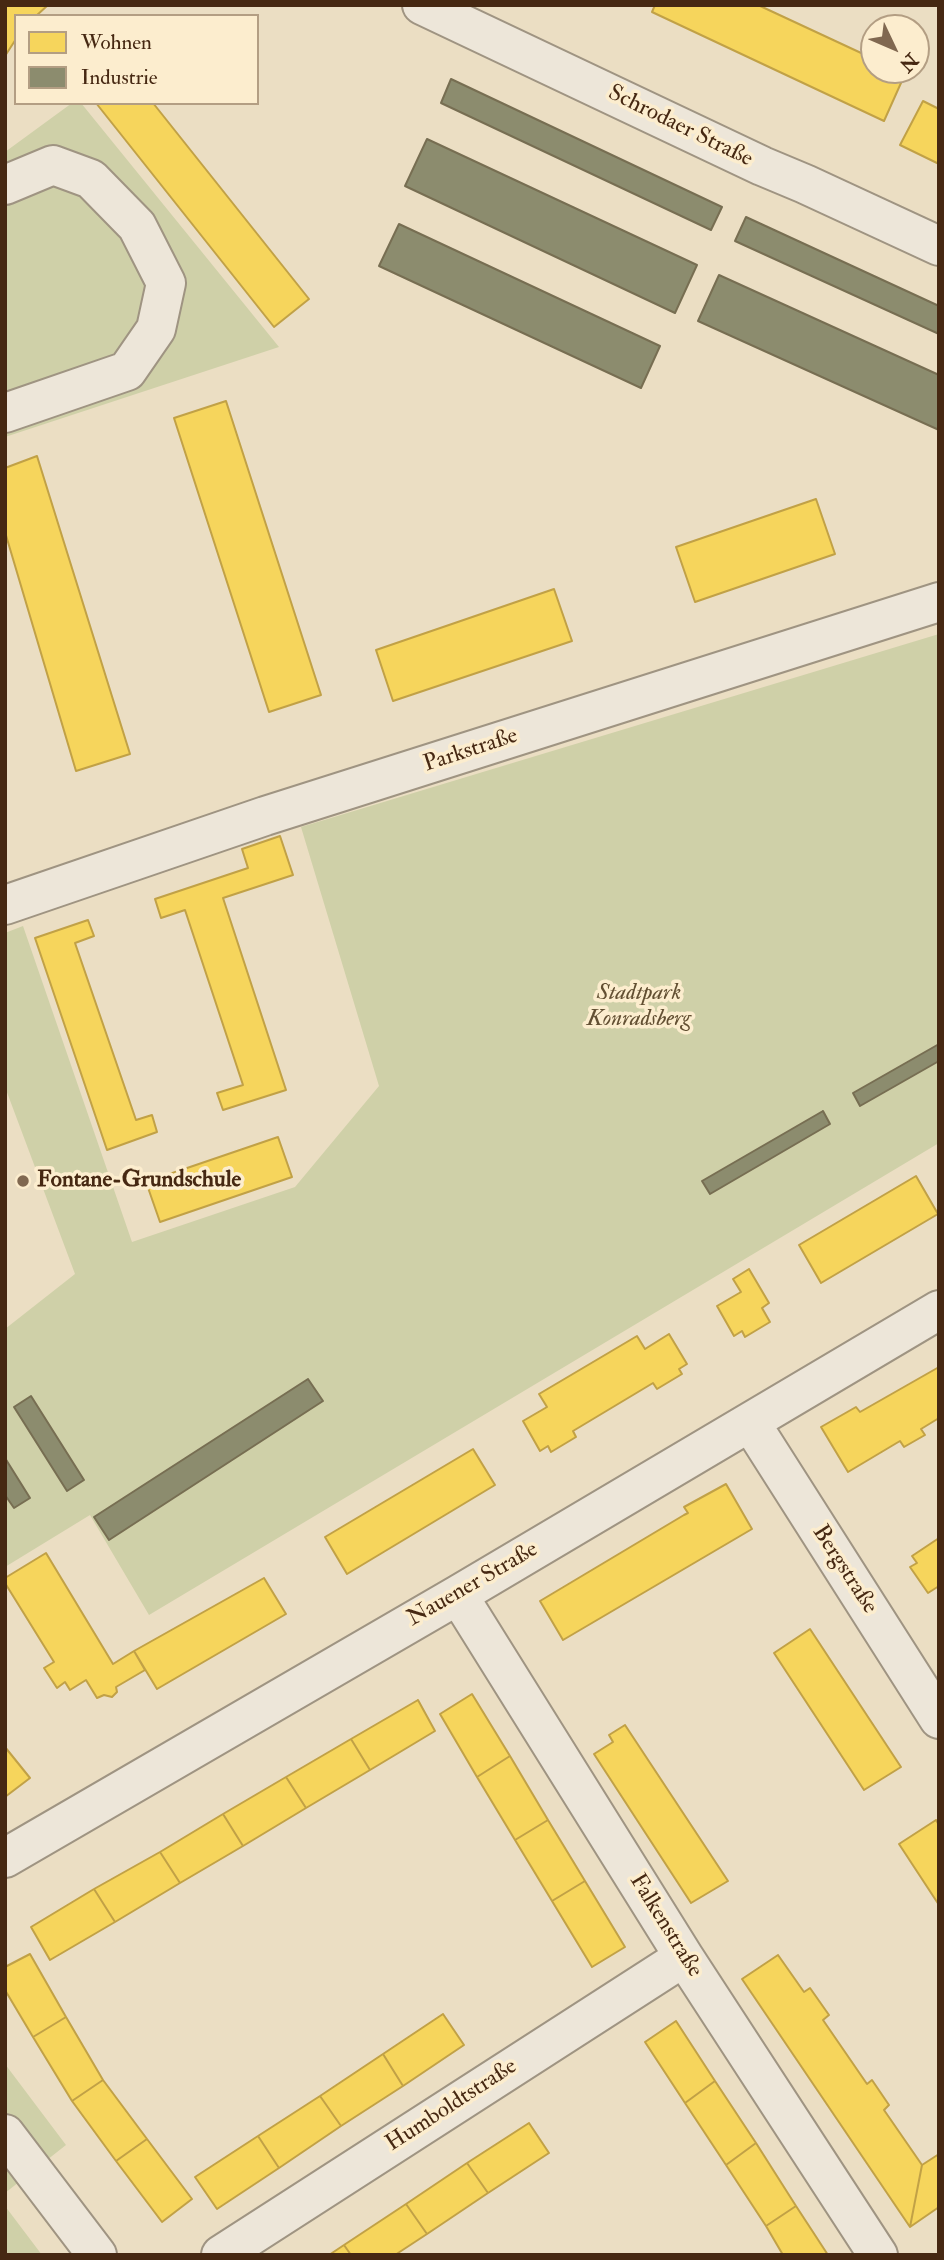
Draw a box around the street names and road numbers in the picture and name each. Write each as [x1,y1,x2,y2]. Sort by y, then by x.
street label: Schrodaer Straße [603,80,757,174]
street label: Parkstraße [421,723,521,779]
street label: Bergstraße [805,1521,883,1619]
street label: Nauener Straße [403,1537,543,1633]
street label: Falkenstraße [622,1869,708,1983]
street label: Humboldtstraße [381,2053,523,2159]

